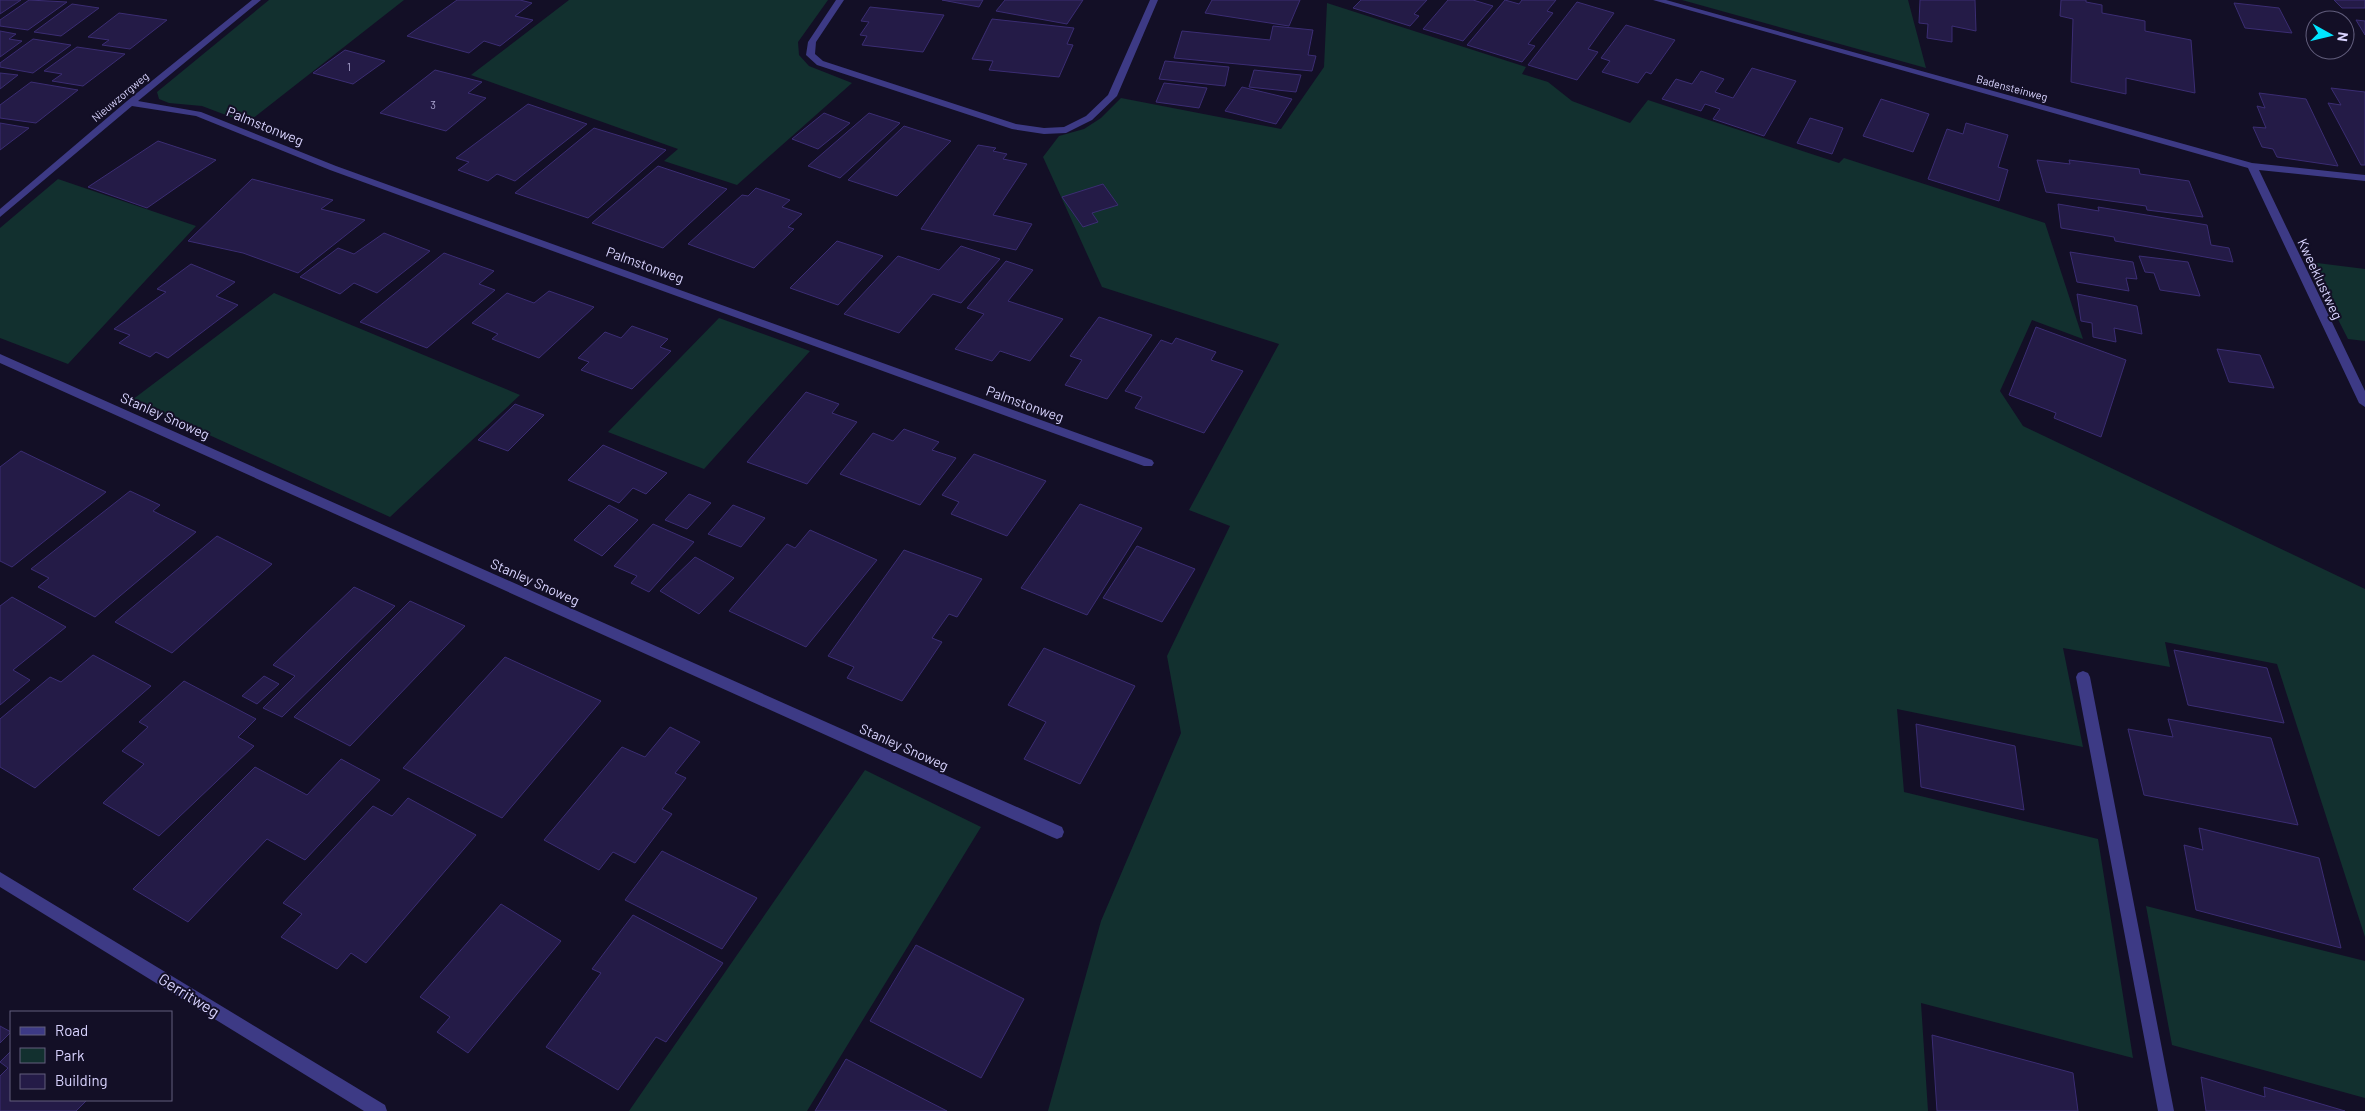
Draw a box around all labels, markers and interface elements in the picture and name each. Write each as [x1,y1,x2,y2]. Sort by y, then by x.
north arrow [2305,10,2355,60]
text: N [2334,31,2352,43]
house number: 1 [347,60,351,73]
street label: Nieuwzorgweg [89,69,151,124]
street label: Badensteinweg [1975,72,2049,103]
house number: 3 [430,98,436,111]
street label: Palmstonweg [224,102,306,149]
street label: Kweeklustweg [2294,236,2347,322]
street label: Palmstonweg [604,243,686,286]
street label: Palmstonweg [984,382,1066,425]
street label: Stanley Snoweg [118,388,212,443]
street label: Stanley Snoweg [488,554,582,609]
street label: Stanley Snoweg [857,719,951,774]
street label: Gerritweg [155,968,223,1021]
legend [10,1011,172,1101]
text: Road [55,1021,88,1039]
text: Park [55,1046,85,1064]
text: Building [55,1071,108,1089]

